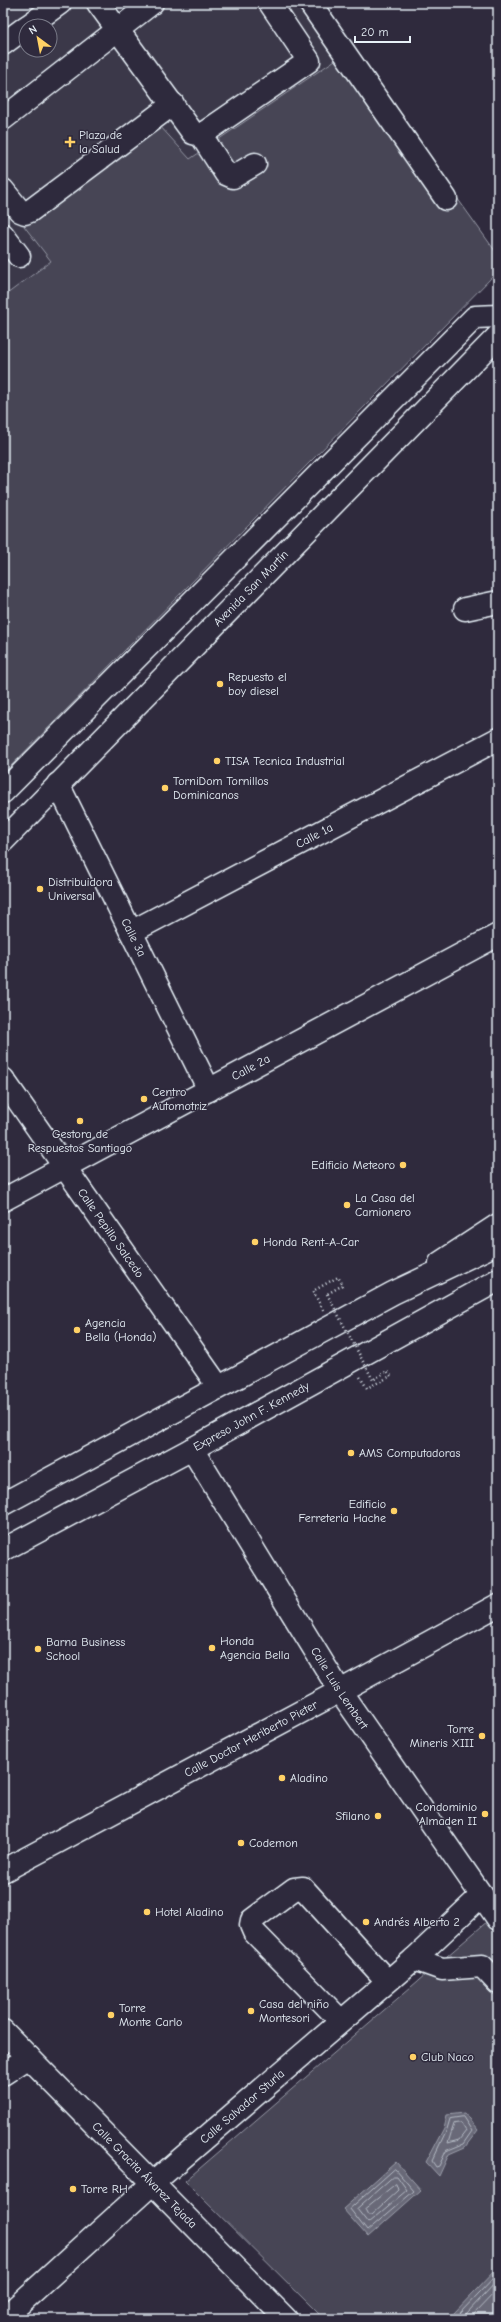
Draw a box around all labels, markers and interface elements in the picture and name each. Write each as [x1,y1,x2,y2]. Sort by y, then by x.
north arrow [18,18,58,58]
scale bar [355,18,410,44]
text: N [26,23,39,37]
text: 20 m [361,25,389,39]
place label: Plaza de la Salud [79,128,122,156]
marker: Plaza de la Salud [64,136,76,148]
street label: Avenida San Martín [210,547,291,629]
place label: Repuesto el boy diesel [228,670,287,698]
marker: Repuesto el boy diesel [215,679,225,689]
place label: TISA Tecnica Industrial [225,754,345,768]
marker: TISA Tecnica Industrial [212,756,222,766]
place label: TorniDom Tornillos Dominicanos [173,774,269,802]
marker: TorniDom Tornillos Dominicanos [160,783,170,793]
street label: Calle 1a [293,820,335,851]
place label: Distribuidora Universal [48,875,113,903]
marker: Distribuidora Universal [35,884,45,894]
street label: Calle 3a [118,916,149,959]
street label: Calle 2a [229,1051,272,1083]
place label: Centro Automotriz [152,1085,208,1113]
marker: Centro Automotriz [139,1094,149,1104]
marker: Gestora de Respuestos Santiago [75,1116,85,1126]
place label: Gestora de Respuestos Santiago [28,1127,132,1155]
place label: Edificio Meteoro [311,1158,395,1172]
marker: Edificio Meteoro [398,1160,408,1170]
street label: Calle Pepillo Salcedo [75,1186,147,1280]
place label: La Casa del Camionero [355,1191,415,1219]
marker: La Casa del Camionero [342,1200,352,1210]
place label: Honda Rent-A-Car [263,1235,359,1249]
marker: Honda Rent-A-Car [250,1237,260,1247]
place label: Agencia Bella (Honda) [85,1316,156,1344]
marker: Agencia Bella (Honda) [72,1325,82,1335]
street label: Expreso John F. Kennedy [191,1378,312,1454]
place label: AMS Computadoras [359,1446,461,1460]
marker: AMS Computadoras [346,1448,356,1458]
place label: Edificio Ferreteria Hache [299,1497,386,1525]
marker: Edificio Ferreteria Hache [389,1506,399,1516]
place label: Honda Agencia Bella [220,1634,290,1662]
place label: Barna Business School [46,1635,125,1663]
marker: Honda Agencia Bella [207,1643,217,1653]
marker: Barna Business School [33,1644,43,1654]
street label: Calle Luis Lembert [308,1645,372,1732]
street label: Calle Doctor Heriberto Pieter [182,1697,320,1780]
place label: Torre Mineris XIII [410,1722,474,1750]
marker: Torre Mineris XIII [477,1731,487,1741]
place label: Aladino [290,1771,328,1785]
marker: Aladino [277,1773,287,1783]
place label: Condominio Almaden II [416,1800,477,1828]
place label: Sfilano [335,1809,370,1823]
marker: Condominio Almaden II [480,1809,490,1819]
marker: Sfilano [373,1811,383,1821]
place label: Codemon [249,1836,298,1850]
marker: Codemon [236,1838,246,1848]
place label: Hotel Aladino [155,1905,224,1919]
marker: Hotel Aladino [142,1907,152,1917]
place label: Andrés Alberto 2 [374,1915,460,1929]
marker: Andrés Alberto 2 [361,1917,371,1927]
place label: Casa del niño Montesori [259,1997,329,2025]
place label: Torre Monte Carlo [119,2001,182,2029]
marker: Casa del niño Montesori [246,2006,256,2016]
marker: Torre Monte Carlo [106,2010,116,2020]
place label: Club Naco [421,2050,474,2064]
marker: Club Naco [408,2052,418,2062]
street label: Calle Salvador Sturla [197,2066,287,2147]
street label: Calle Gracita Álvarez Tejada [89,2119,200,2231]
place label: Torre RH [81,2182,128,2196]
marker: Torre RH [68,2184,78,2194]

